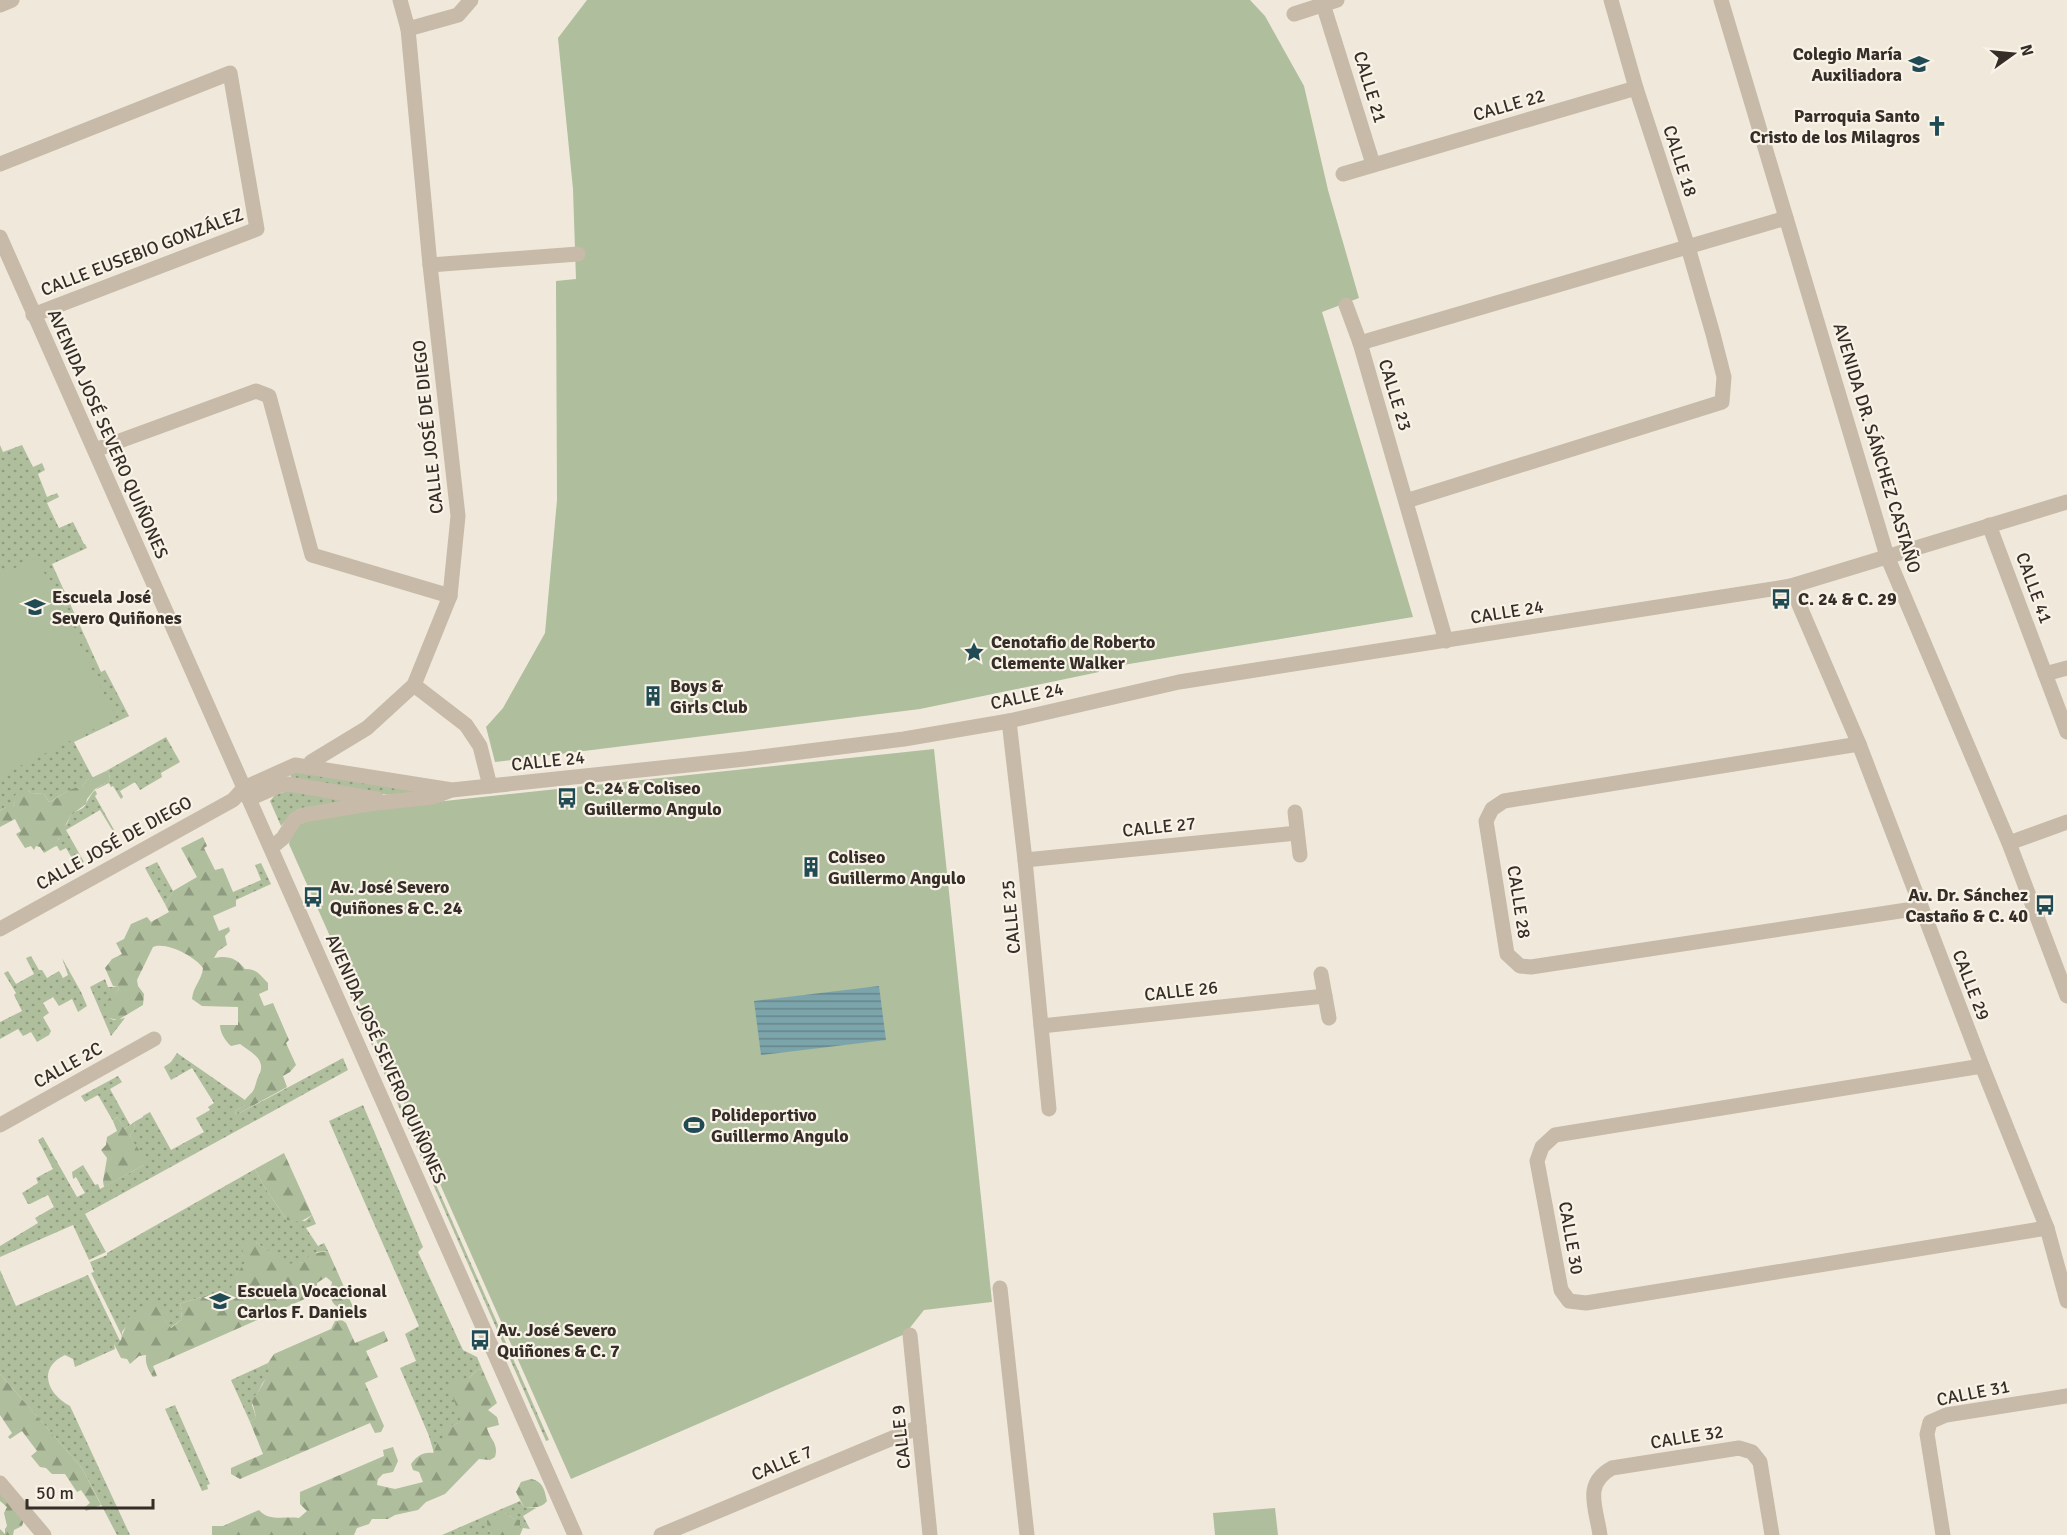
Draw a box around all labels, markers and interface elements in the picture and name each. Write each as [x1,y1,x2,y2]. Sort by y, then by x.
north arrow [1983,24,2043,84]
text: N [2015,42,2038,58]
place label: Colegio María Auxiliadora [1793,43,1902,86]
street label: CALLE 21 [1349,48,1391,126]
school or university icon: Colegio María Auxiliadora [1907,52,1931,76]
street label: CALLE 22 [1470,84,1548,126]
place label: Parroquia Santo Cristo de los Milagros [1750,105,1920,148]
church icon: Parroquia Santo Cristo de los Milagros [1925,114,1949,138]
street label: CALLE 18 [1658,122,1702,200]
street label: CALLE EUSEBIO GONZÁLEZ [38,203,246,301]
street label: AVENIDA JOSÉ SEVERO QUIÑONES [43,306,173,562]
street label: AVENIDA DR. SÁNCHEZ CASTAÑO [1828,320,1926,576]
street label: CALLE JOSÉ DE DIEGO [408,339,448,515]
street label: CALLE 23 [1374,356,1416,434]
street label: CALLE 41 [2011,550,2057,626]
place label: Escuela José Severo Quiñones [52,586,182,629]
bus stop icon: C. 24 & C. 29 [1769,587,1793,611]
place label: C. 24 & C. 29 [1798,588,1897,610]
school or university icon: Escuela José Severo Quiñones [23,595,47,619]
street label: CALLE 24 [1469,595,1545,629]
place label: Cenotafio de Roberto Clemente Walker [991,631,1155,674]
place icon: Cenotafio de Roberto Clemente Walker [962,640,986,664]
place label: Boys & Girls Club [670,675,748,718]
street label: CALLE 24 [989,678,1066,714]
building icon: Boys & Girls Club [641,684,665,708]
street label: CALLE 24 [510,746,586,776]
place label: C. 24 & Coliseo Guillermo Angulo [584,777,722,820]
bus stop icon: C. 24 & Coliseo Guillermo Angulo [555,786,579,810]
street label: CALLE JOSÉ DE DIEGO [32,791,196,895]
street label: CALLE 27 [1121,812,1197,842]
place label: Coliseo Guillermo Angulo [828,846,966,889]
building icon: Coliseo Guillermo Angulo [799,855,823,879]
street label: CALLE 28 [1502,864,1536,940]
place label: Av. José Severo Quiñones & C. 24 [330,876,463,919]
street label: CALLE 25 [997,879,1025,955]
place label: Av. Dr. Sánchez Castaño & C. 40 [1905,884,2028,927]
bus stop icon: Av. José Severo Quiñones & C. 24 [301,885,325,909]
bus stop icon: Av. Dr. Sánchez Castaño & C. 40 [2033,893,2057,917]
street label: AVENIDA JOSÉ SEVERO QUIÑONES [321,931,451,1187]
street label: CALLE 29 [1947,947,1995,1023]
street label: CALLE 26 [1143,976,1219,1006]
street label: CALLE 2C [30,1037,106,1093]
place label: Polideportivo Guillermo Angulo [711,1104,849,1147]
sports icon: Polideportivo Guillermo Angulo [682,1113,706,1137]
street label: CALLE 30 [1554,1200,1588,1276]
place label: Escuela Vocacional Carlos F. Daniels [237,1280,387,1323]
school or university icon: Escuela Vocacional Carlos F. Daniels [208,1289,232,1313]
place label: Av. José Severo Quiñones & C. 7 [497,1319,620,1362]
bus stop icon: Av. José Severo Quiñones & C. 7 [468,1328,492,1352]
street label: CALLE 31 [1935,1375,2011,1411]
street label: CALLE 9 [887,1404,915,1470]
street label: CALLE 32 [1649,1420,1725,1454]
street label: CALLE 7 [748,1440,816,1486]
scale bar [27,1472,153,1510]
text: 50 m [36,1482,74,1504]

